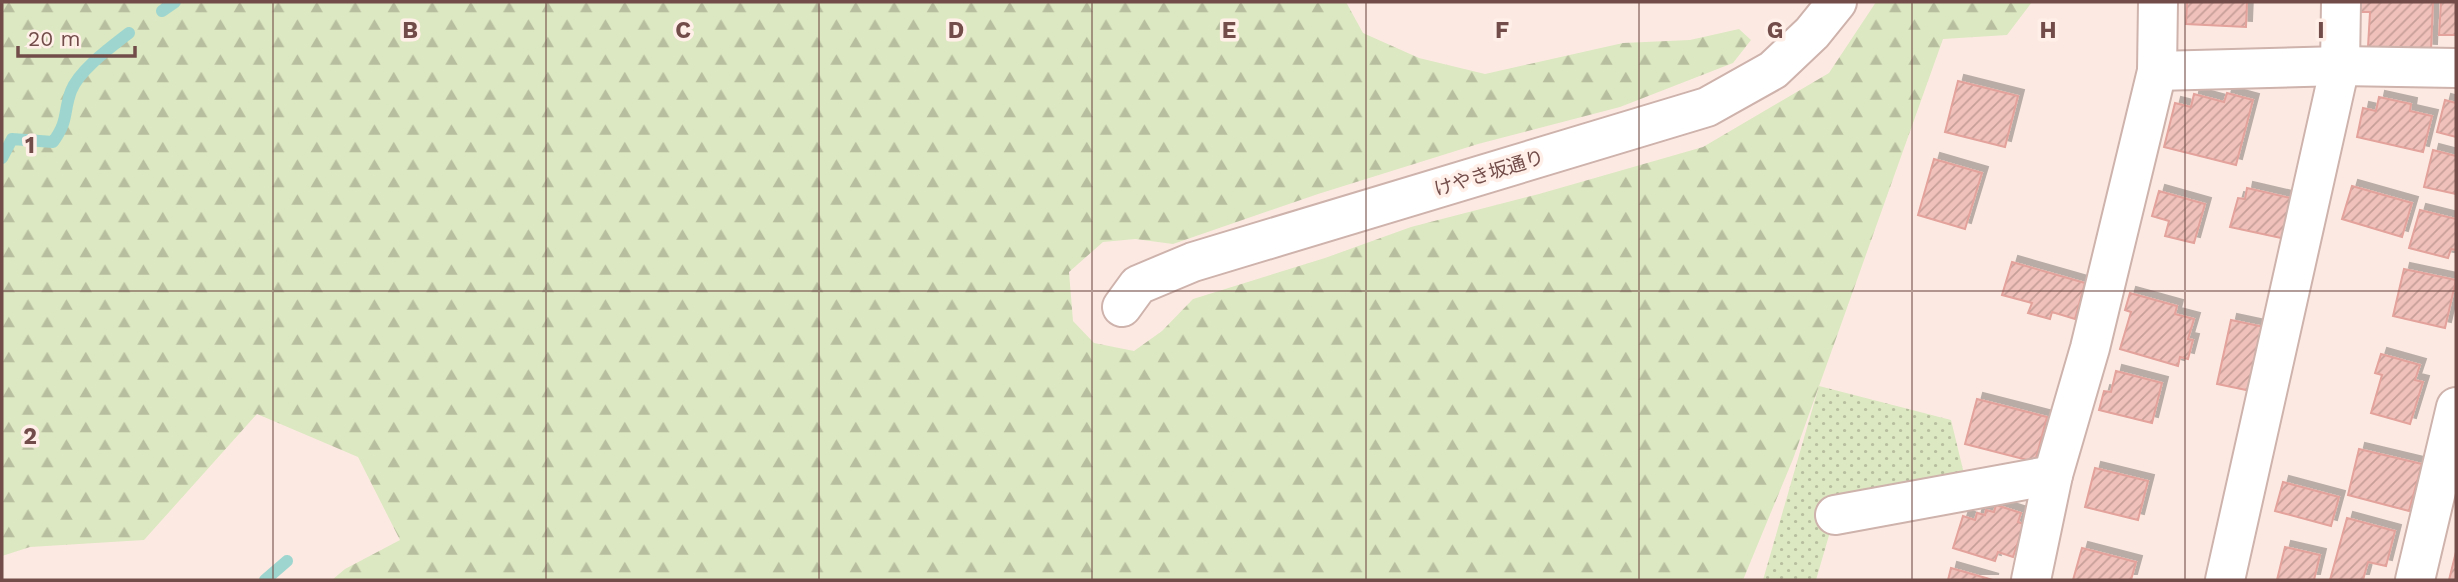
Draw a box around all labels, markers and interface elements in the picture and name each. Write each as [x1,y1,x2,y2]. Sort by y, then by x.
scale bar [18,14,135,58]
text: B [402,17,418,44]
text: C [675,17,691,44]
text: D [948,17,964,44]
text: E [1222,17,1236,44]
text: F [1495,17,1509,44]
text: G [1767,17,1783,44]
text: H [2039,17,2057,44]
text: I [2317,17,2325,44]
text: 20 m [28,26,80,51]
text: 1 [25,132,35,159]
street label: けやき坂通り [1431,145,1547,201]
text: 2 [23,423,37,450]

